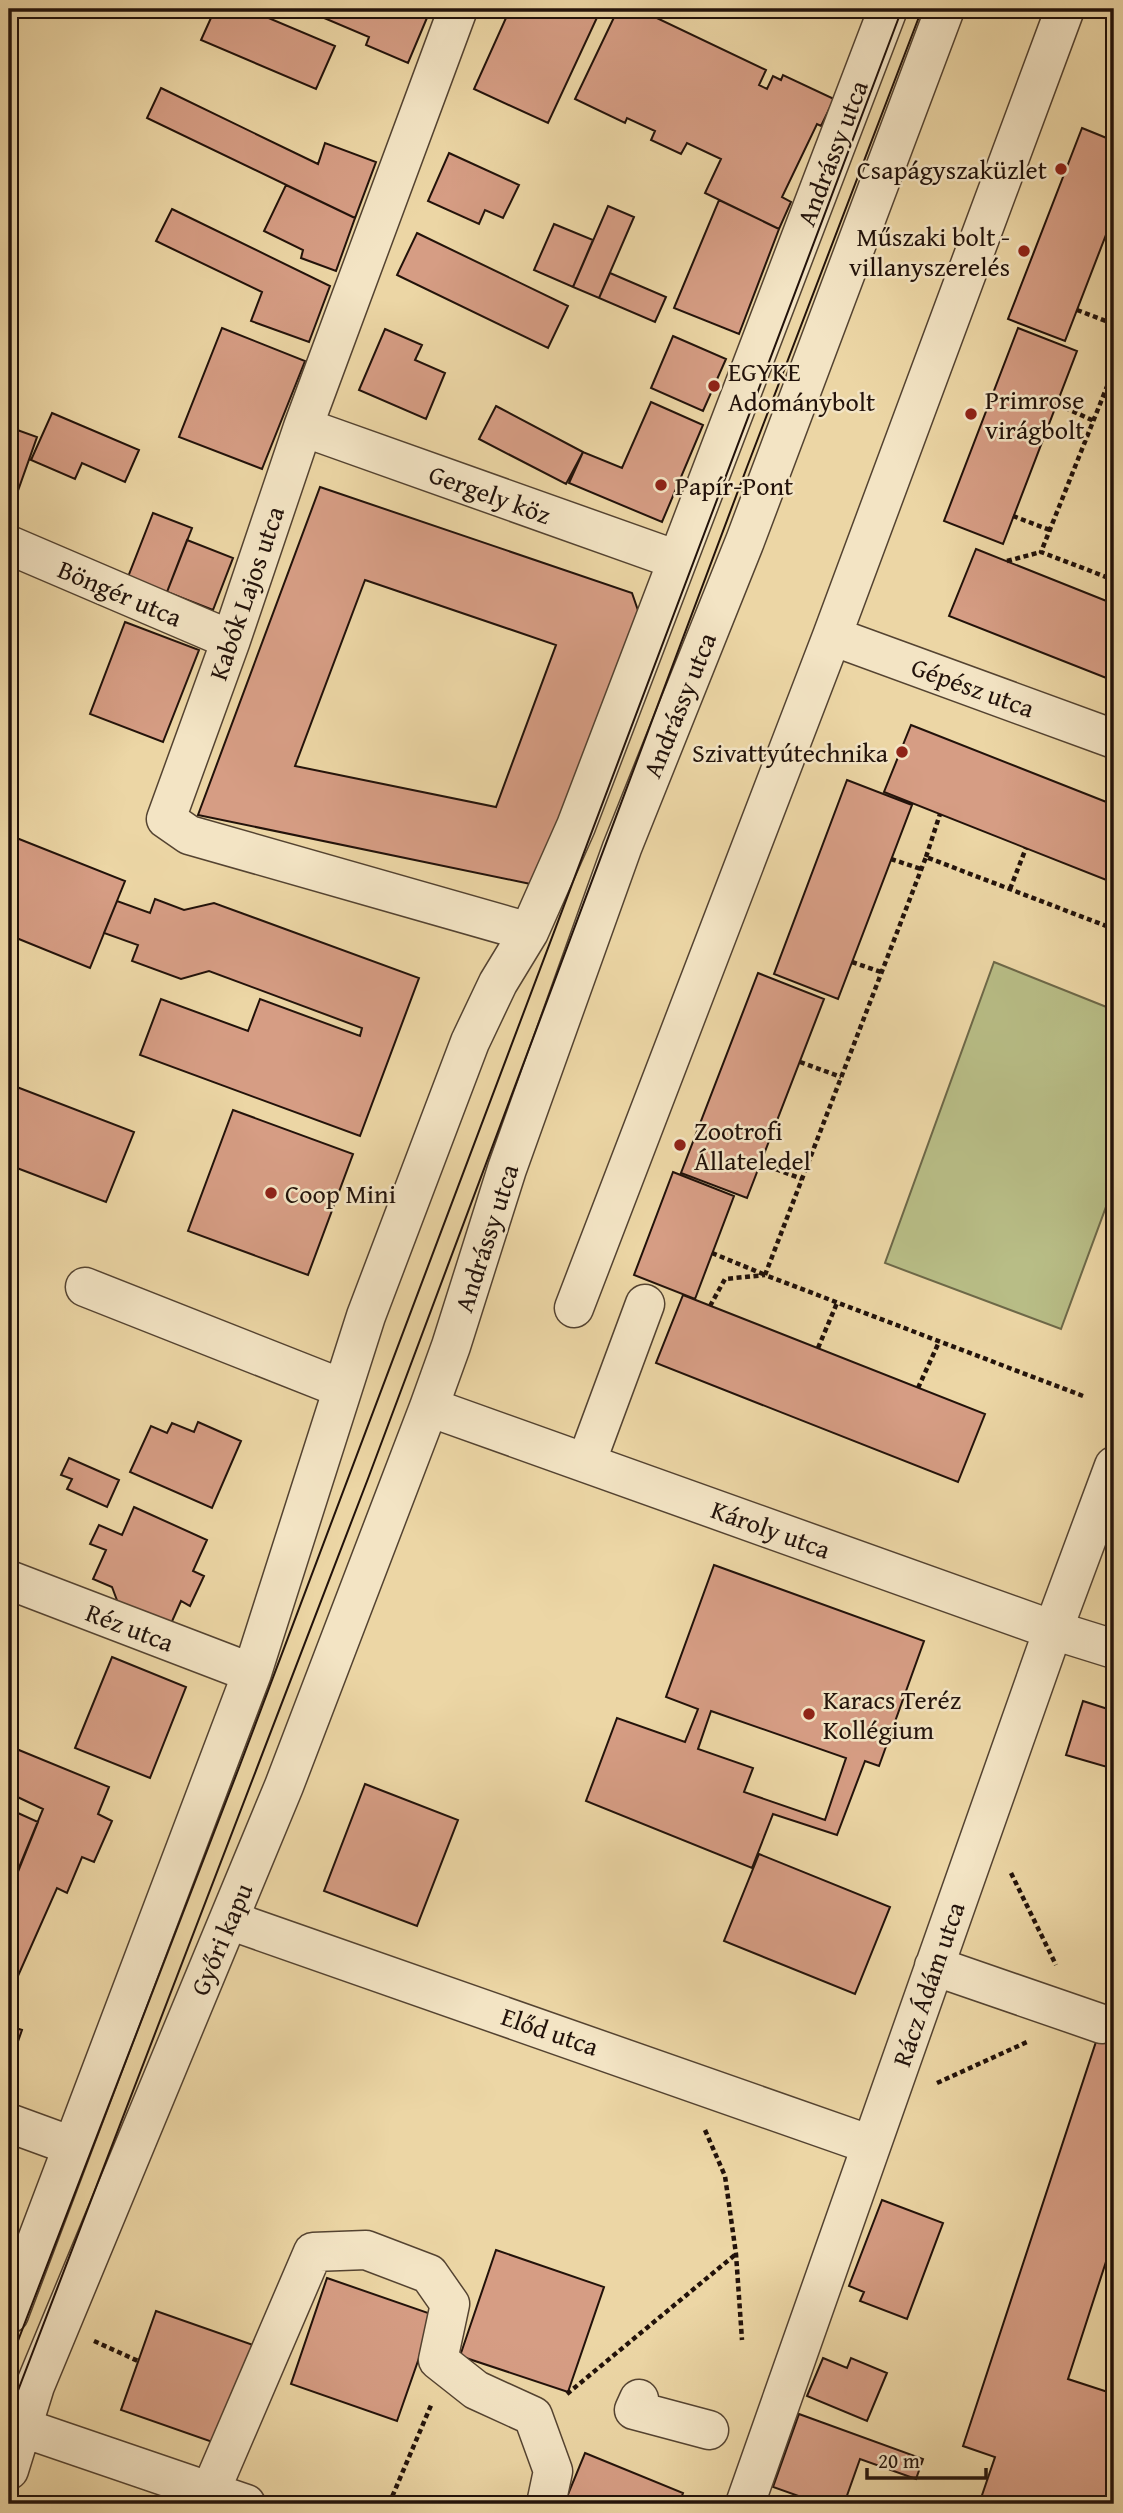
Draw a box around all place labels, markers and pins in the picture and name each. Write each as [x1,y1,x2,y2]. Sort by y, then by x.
place label: Csapágyszaküzlet [857,150,1047,189]
marker: Csapágyszaküzlet [1053,161,1069,177]
place label: Műszaki bolt - villanyszerelés [849,217,1010,286]
marker: Műszaki bolt - villanyszerelés [1016,243,1032,259]
place label: EGYKE Adománybolt [728,352,875,421]
marker: EGYKE Adománybolt [706,378,722,394]
place label: Primrose virágbolt [985,380,1084,449]
marker: Primrose virágbolt [963,406,979,422]
place label: Papír-Pont [675,466,793,505]
marker: Papír-Pont [653,477,669,493]
place label: Szivattyútechnika [692,733,889,772]
marker: Szivattyútechnika [894,744,910,760]
place label: Zootrofi Állateledel [694,1111,811,1180]
marker: Zootrofi Állateledel [672,1137,688,1153]
place label: Coop Mini [285,1174,396,1213]
marker: Coop Mini [263,1185,279,1201]
place label: Karacs Teréz Kollégium [823,1680,961,1749]
marker: Karacs Teréz Kollégium [801,1706,817,1722]

